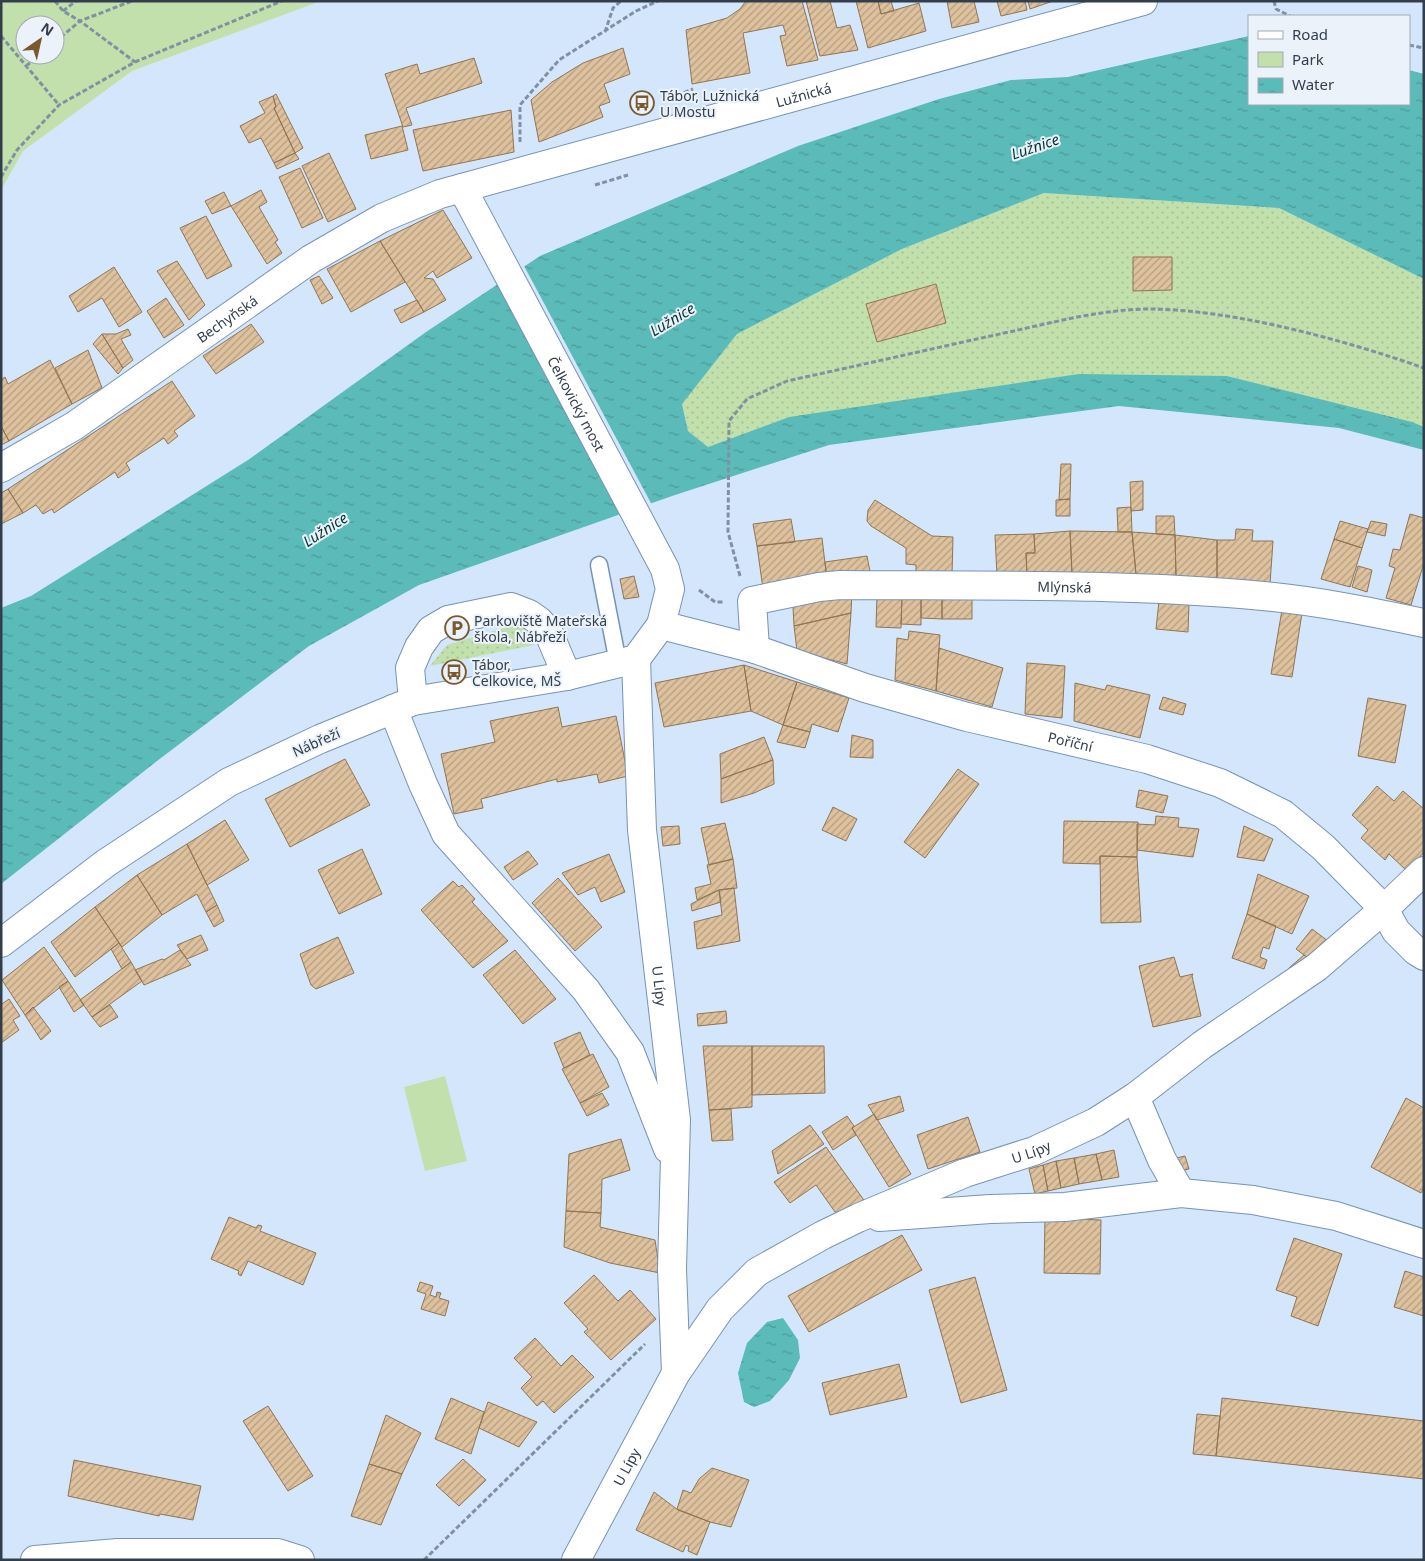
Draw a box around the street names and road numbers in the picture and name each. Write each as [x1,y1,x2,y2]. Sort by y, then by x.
street label: Lužnická [773,78,833,111]
street label: Bechyňská [192,290,261,346]
street label: Čelkovický most [544,353,610,454]
street label: Mlýnská [1037,576,1092,596]
street label: Nábřeží [289,723,343,761]
street label: Poříční [1046,727,1095,756]
street label: U Lípy [648,965,672,1008]
street label: U Lípy [1009,1135,1054,1167]
street label: U Lípy [608,1444,644,1489]

